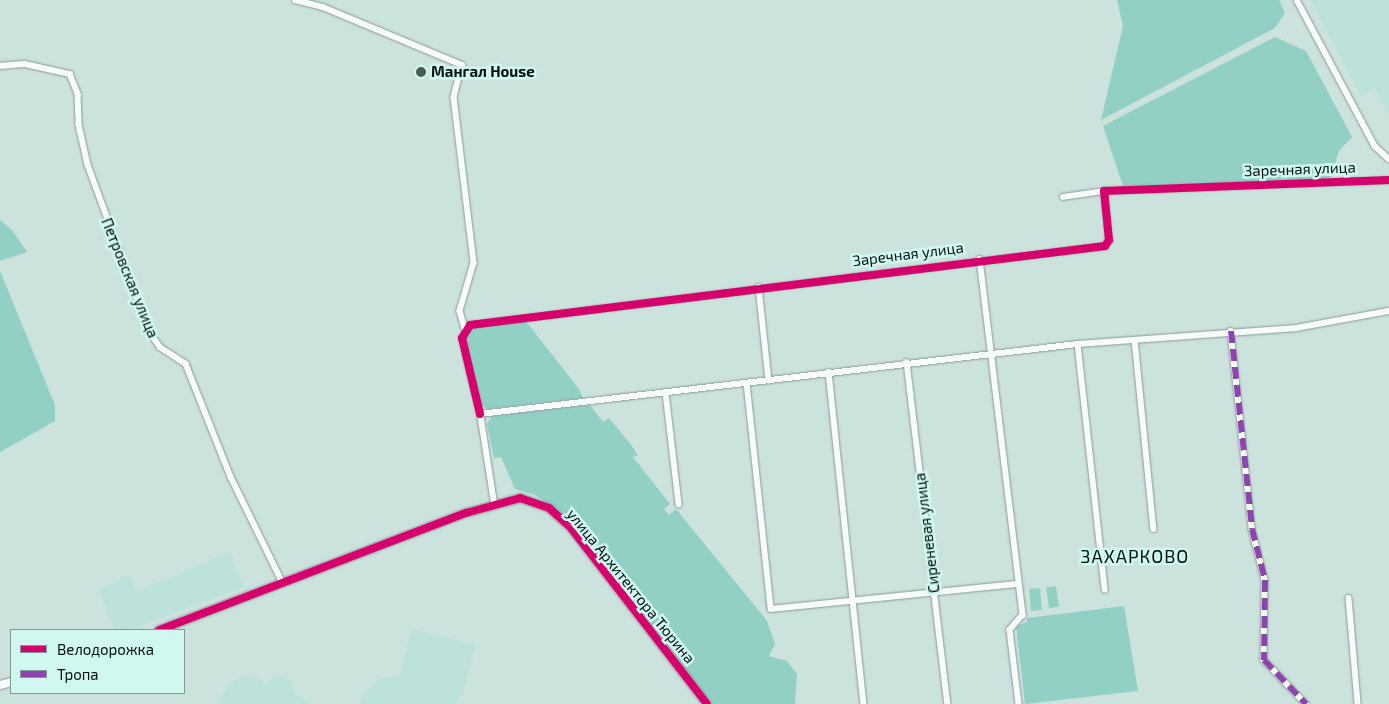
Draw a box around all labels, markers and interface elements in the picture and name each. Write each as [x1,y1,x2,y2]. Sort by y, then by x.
place label: Мангал House [431,63,535,81]
marker: Мангал House [415,66,427,78]
street label: Заречная улица [1244,158,1356,180]
street label: Петровская улица [98,215,162,341]
street label: Заречная улица [851,238,965,270]
street label: Сиреневая улица [911,472,943,594]
street label: улица Архитектора Тюрина [563,505,699,667]
district label: ЗАХАРКОВО [1079,545,1191,567]
legend [10,629,185,694]
text: Велодорожка [57,640,154,658]
text: Тропа [57,665,99,683]

